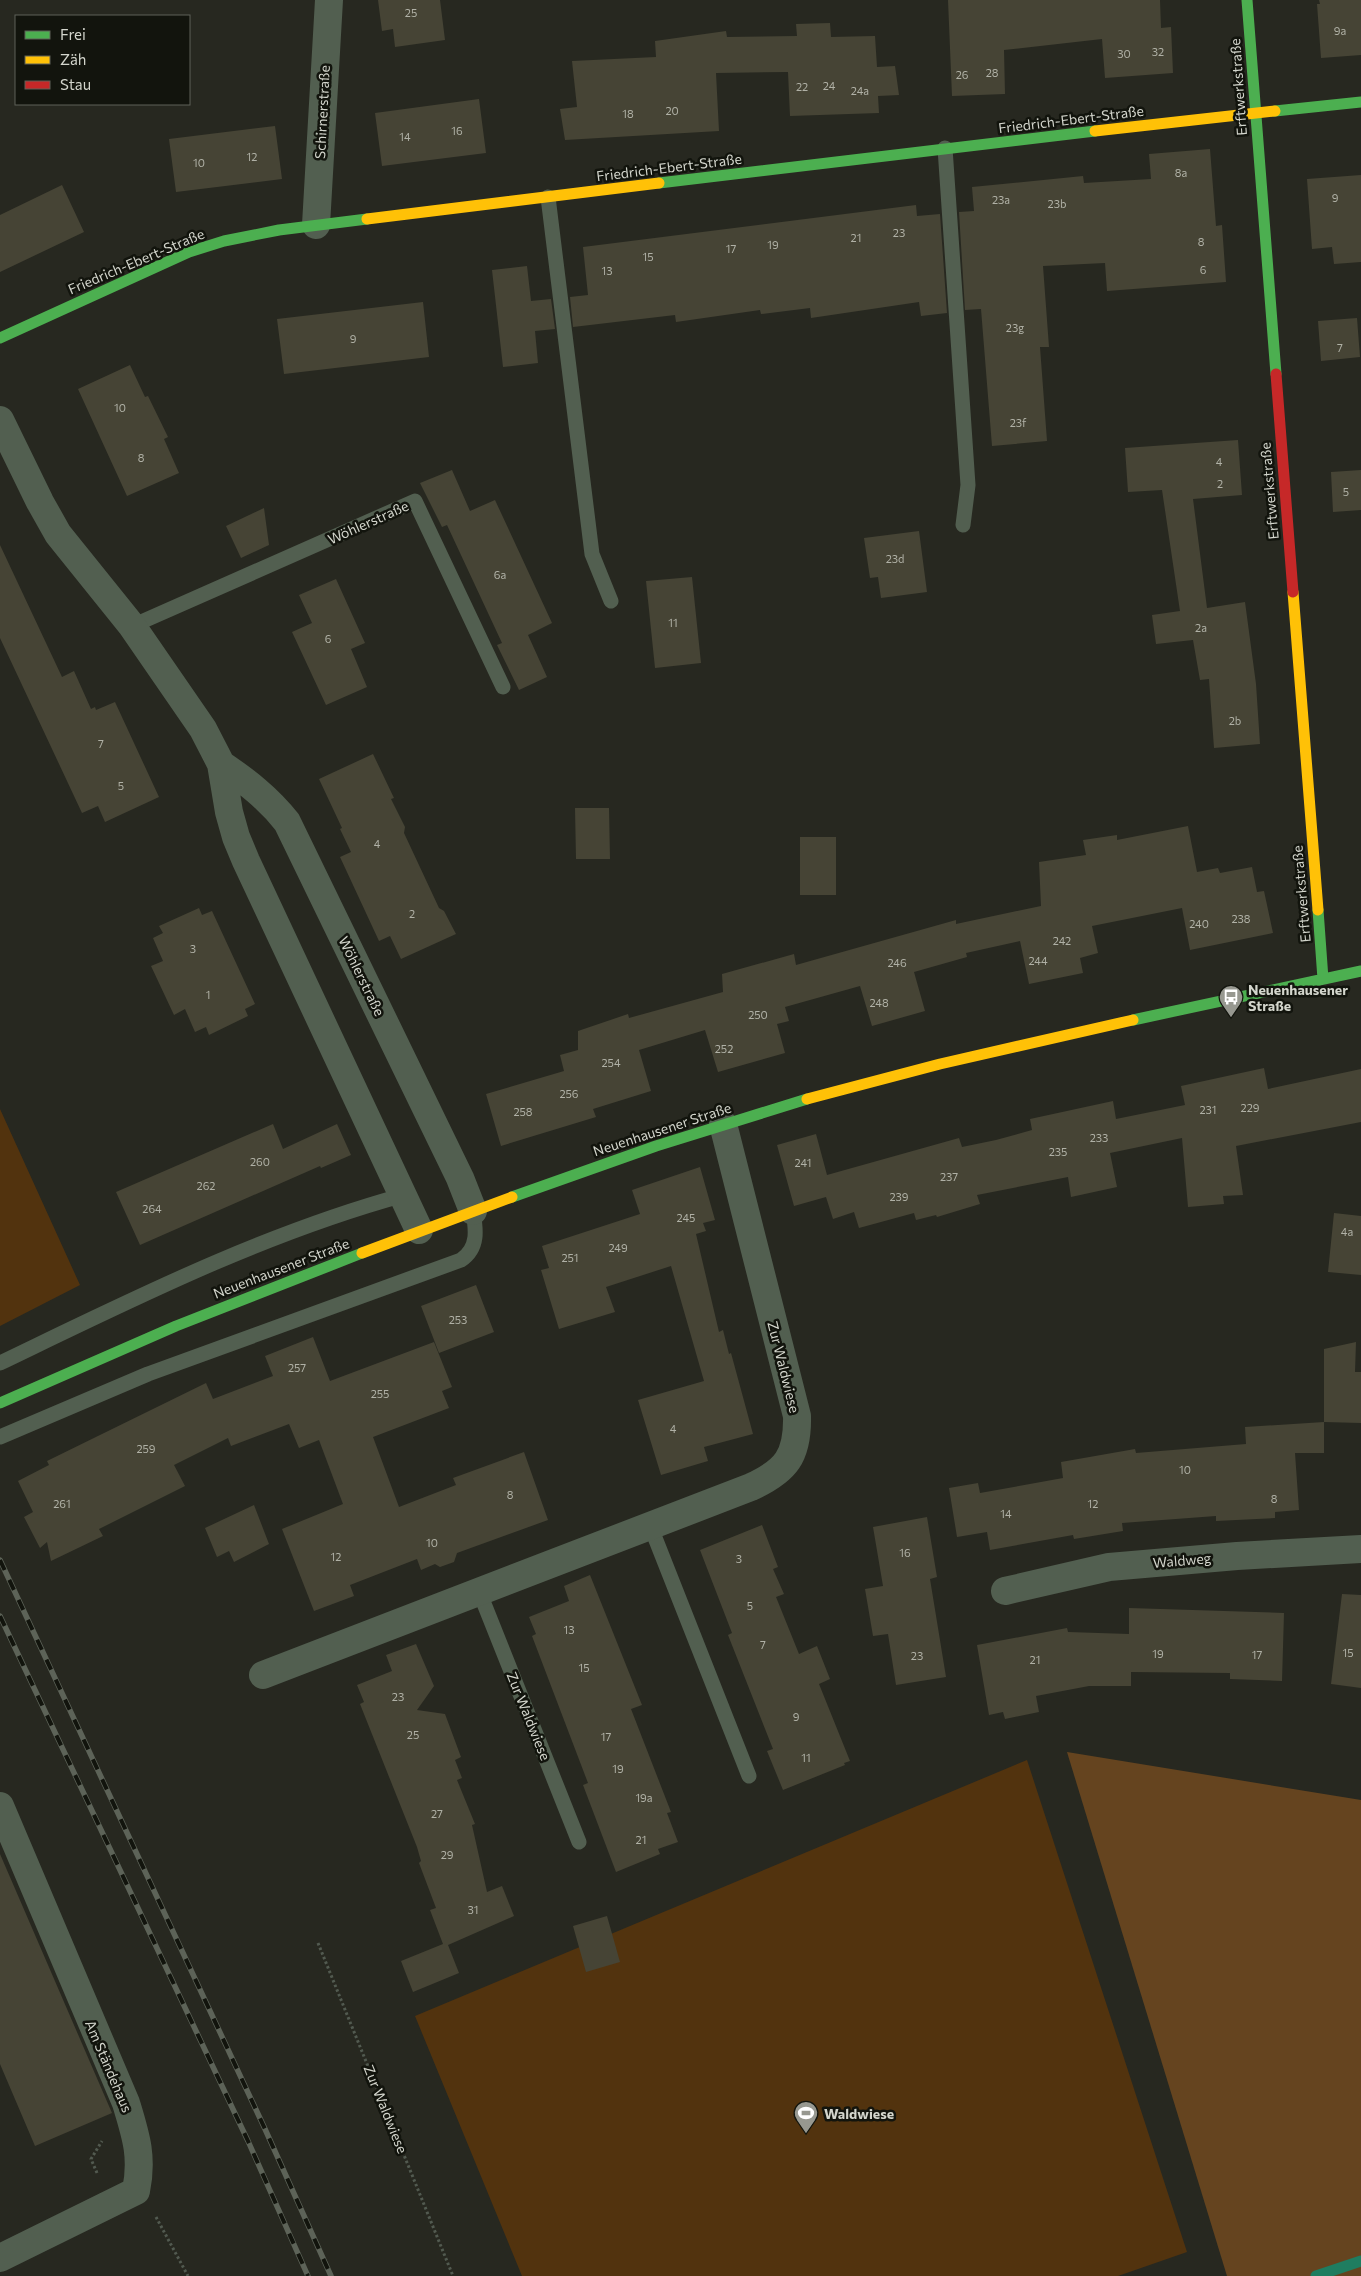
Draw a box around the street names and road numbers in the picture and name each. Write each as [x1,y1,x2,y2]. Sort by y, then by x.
street label: Erftwerkstraße [1226,38,1250,136]
street label: Schirnerstraße [311,65,333,159]
street label: Friedrich-Ebert-Straße [997,102,1145,136]
street label: Friedrich-Ebert-Straße [595,150,743,184]
street label: Friedrich-Ebert-Straße [65,225,207,297]
street label: Erftwerkstraße [1256,442,1282,540]
street label: Wöhlerstraße [325,497,411,547]
street label: Erftwerkstraße [1288,845,1314,943]
street label: Wöhlerstraße [335,933,389,1019]
street label: Neuenhausener Straße [591,1099,733,1159]
street label: Neuenhausener Straße [211,1234,351,1302]
street label: Zur Waldwiese [764,1319,804,1415]
street label: Waldweg [1152,1549,1212,1571]
street label: Zur Waldwiese [504,1669,554,1763]
street label: Am Ständehaus [82,2017,136,2115]
street label: Zur Waldwiese [361,2062,411,2156]

